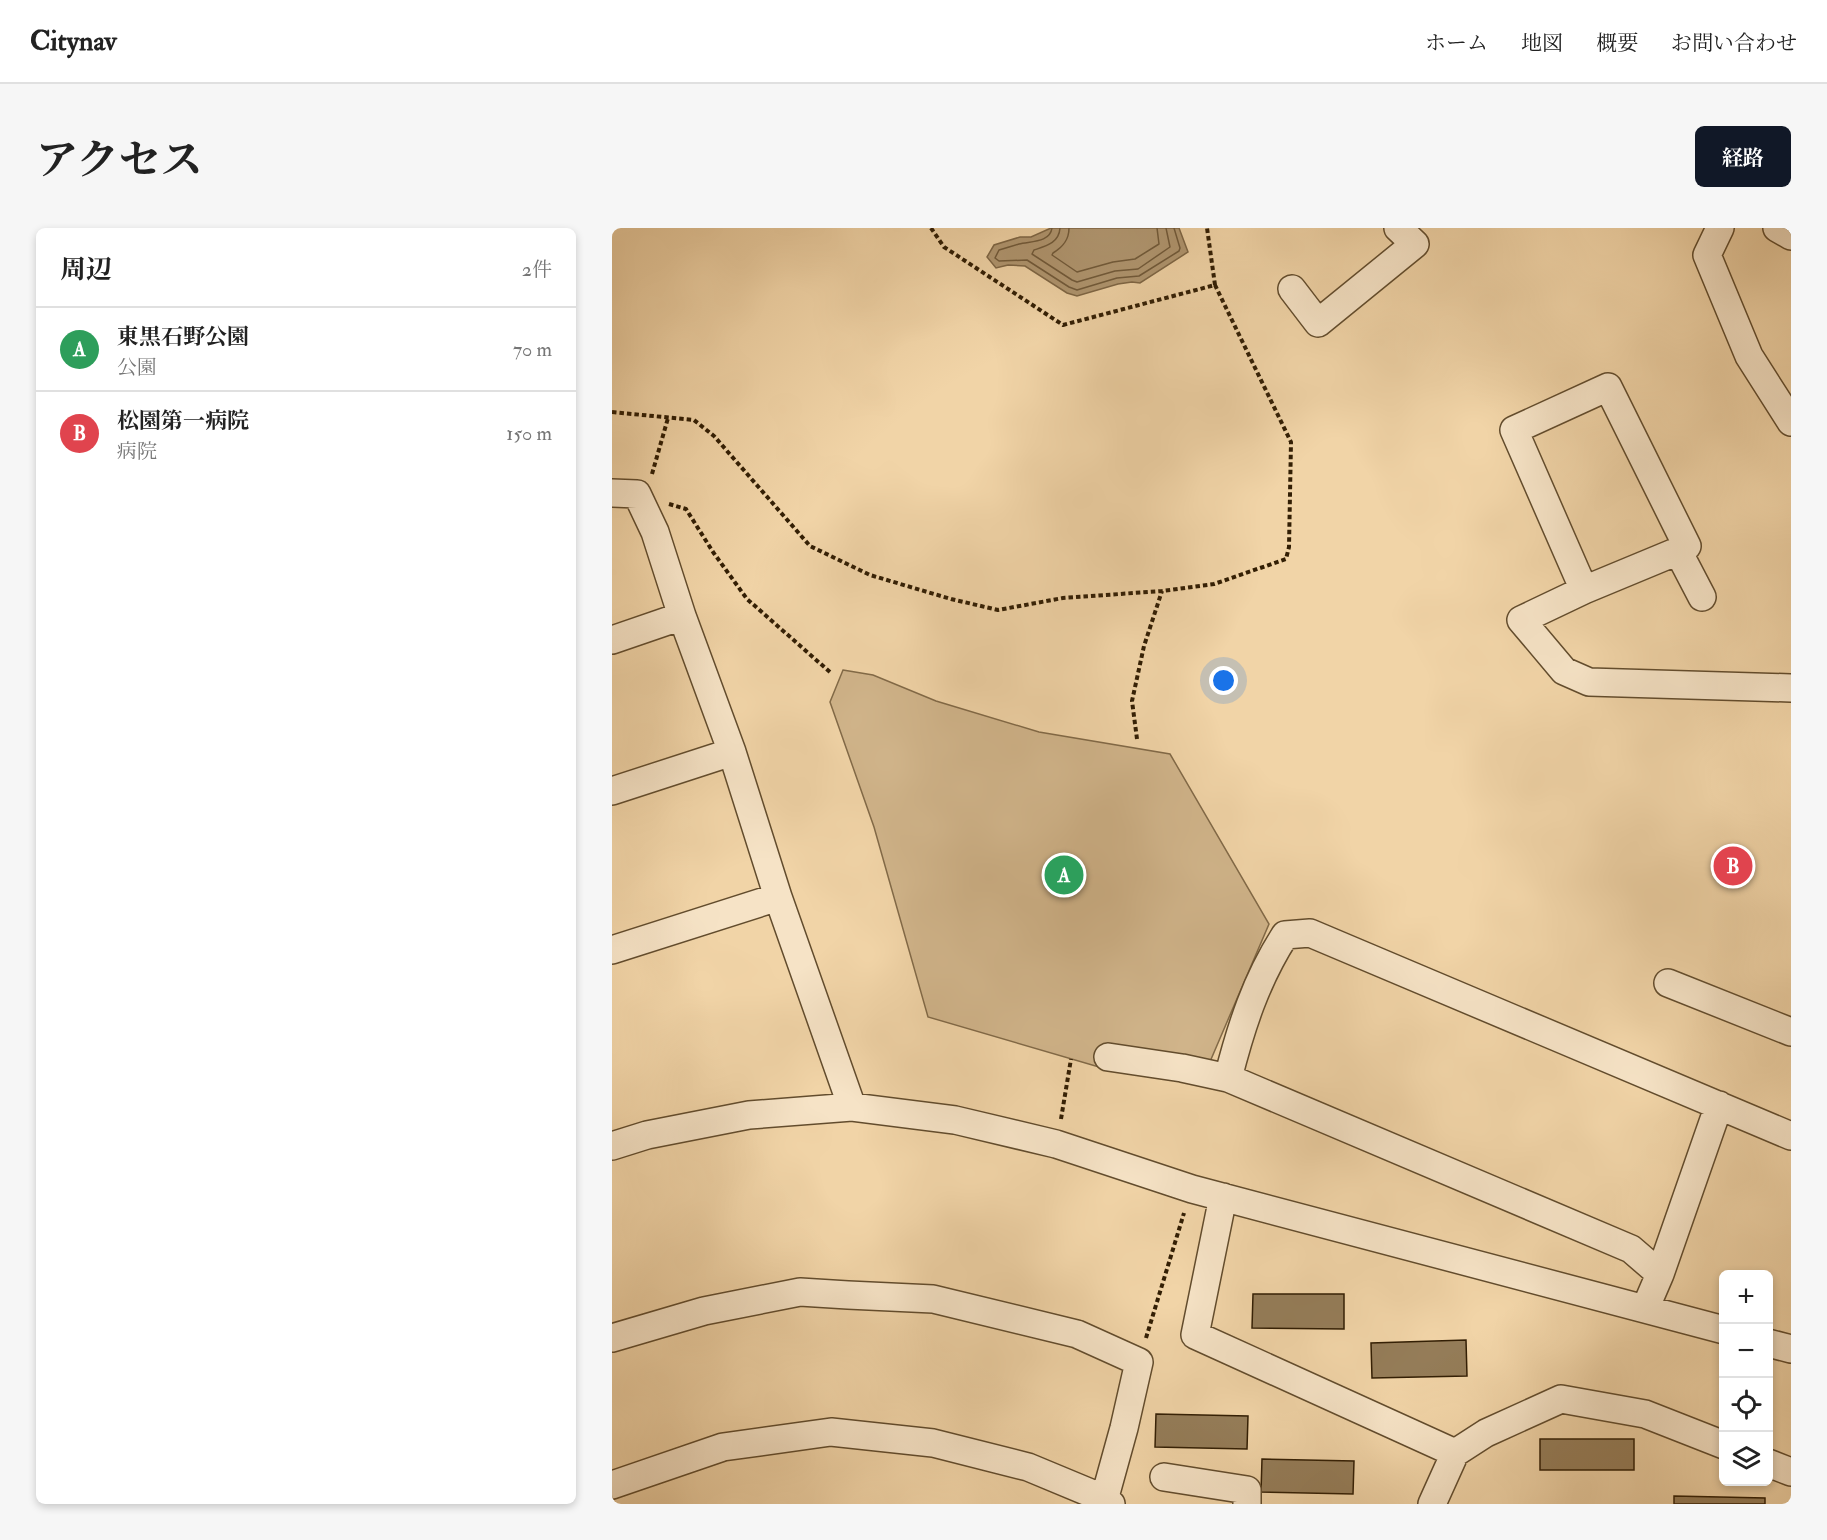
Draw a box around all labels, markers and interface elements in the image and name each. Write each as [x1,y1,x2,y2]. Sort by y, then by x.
text: Citynav [30,24,117,59]
text: ホーム [1425,30,1488,57]
text: 地図 [1521,30,1563,57]
text: 概要 [1596,30,1638,57]
text: お問い合わせ [1671,30,1797,57]
button: 経路 [1695,126,1791,187]
text: アクセス [36,135,203,187]
text: 周辺 [60,254,112,286]
text: 2件 [522,257,552,282]
text: 東黒石野公園 [117,323,249,351]
text: A [73,337,86,362]
text: 70 m [513,337,552,362]
text: 公園 [117,355,157,380]
text: 松園第一病院 [117,407,249,435]
text: B [73,421,86,446]
text: 150 m [506,421,552,446]
text: 病院 [117,439,157,464]
your location [1209,666,1238,695]
pin: B [1714,844,1752,888]
pin: A [1044,852,1084,898]
map controls [1719,1270,1773,1486]
button: + [1719,1270,1773,1324]
button: − [1719,1324,1773,1378]
button: locate [1719,1378,1773,1432]
button: layers [1719,1432,1773,1486]

